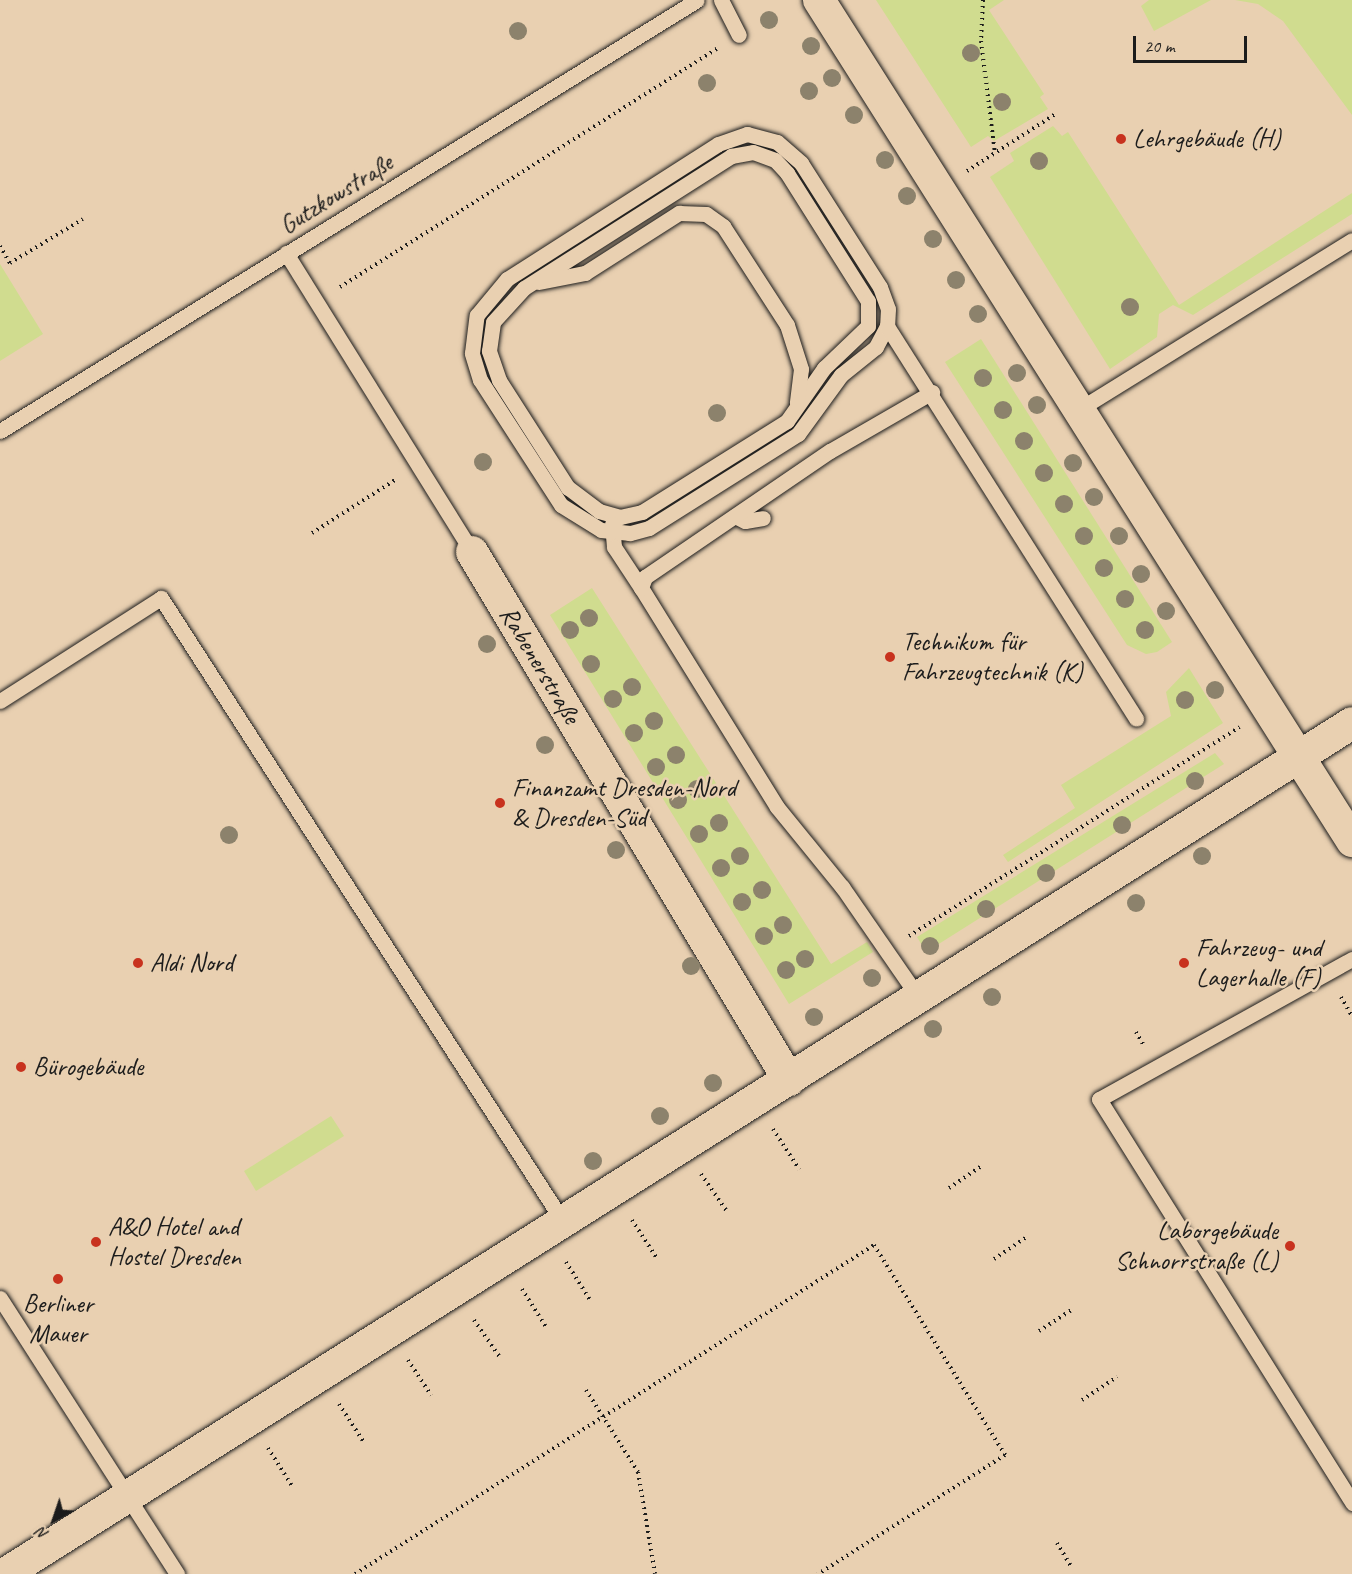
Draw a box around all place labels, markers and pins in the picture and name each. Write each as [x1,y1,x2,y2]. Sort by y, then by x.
place label: Lehrgebäude (H) [1133,123,1281,155]
marker: Lehrgebäude (H) [1114,132,1128,146]
place label: Technikum für Fahrzeugtechnik (K) [902,626,1083,688]
marker: Technikum für Fahrzeugtechnik (K) [883,650,897,664]
place label: Finanzamt Dresden-Nord & Dresden-Süd [512,772,736,834]
marker: Finanzamt Dresden-Nord & Dresden-Süd [493,796,507,810]
place label: Fahrzeug- und Lagerhalle (F) [1196,932,1322,994]
place label: Aldi Nord [150,947,233,979]
marker: Aldi Nord [131,956,145,970]
marker: Fahrzeug- und Lagerhalle (F) [1177,956,1191,970]
place label: Bürogebäude [33,1051,143,1083]
marker: Bürogebäude [14,1060,28,1074]
place label: A&O Hotel and Hostel Dresden [108,1211,241,1272]
place label: Laborgebäude Schnorrstraße (L) [1115,1215,1278,1276]
marker: A&O Hotel and Hostel Dresden [89,1235,103,1249]
marker: Laborgebäude Schnorrstraße (L) [1283,1239,1297,1253]
marker: Berliner Mauer [51,1272,65,1286]
place label: Berliner Mauer [23,1288,93,1350]

